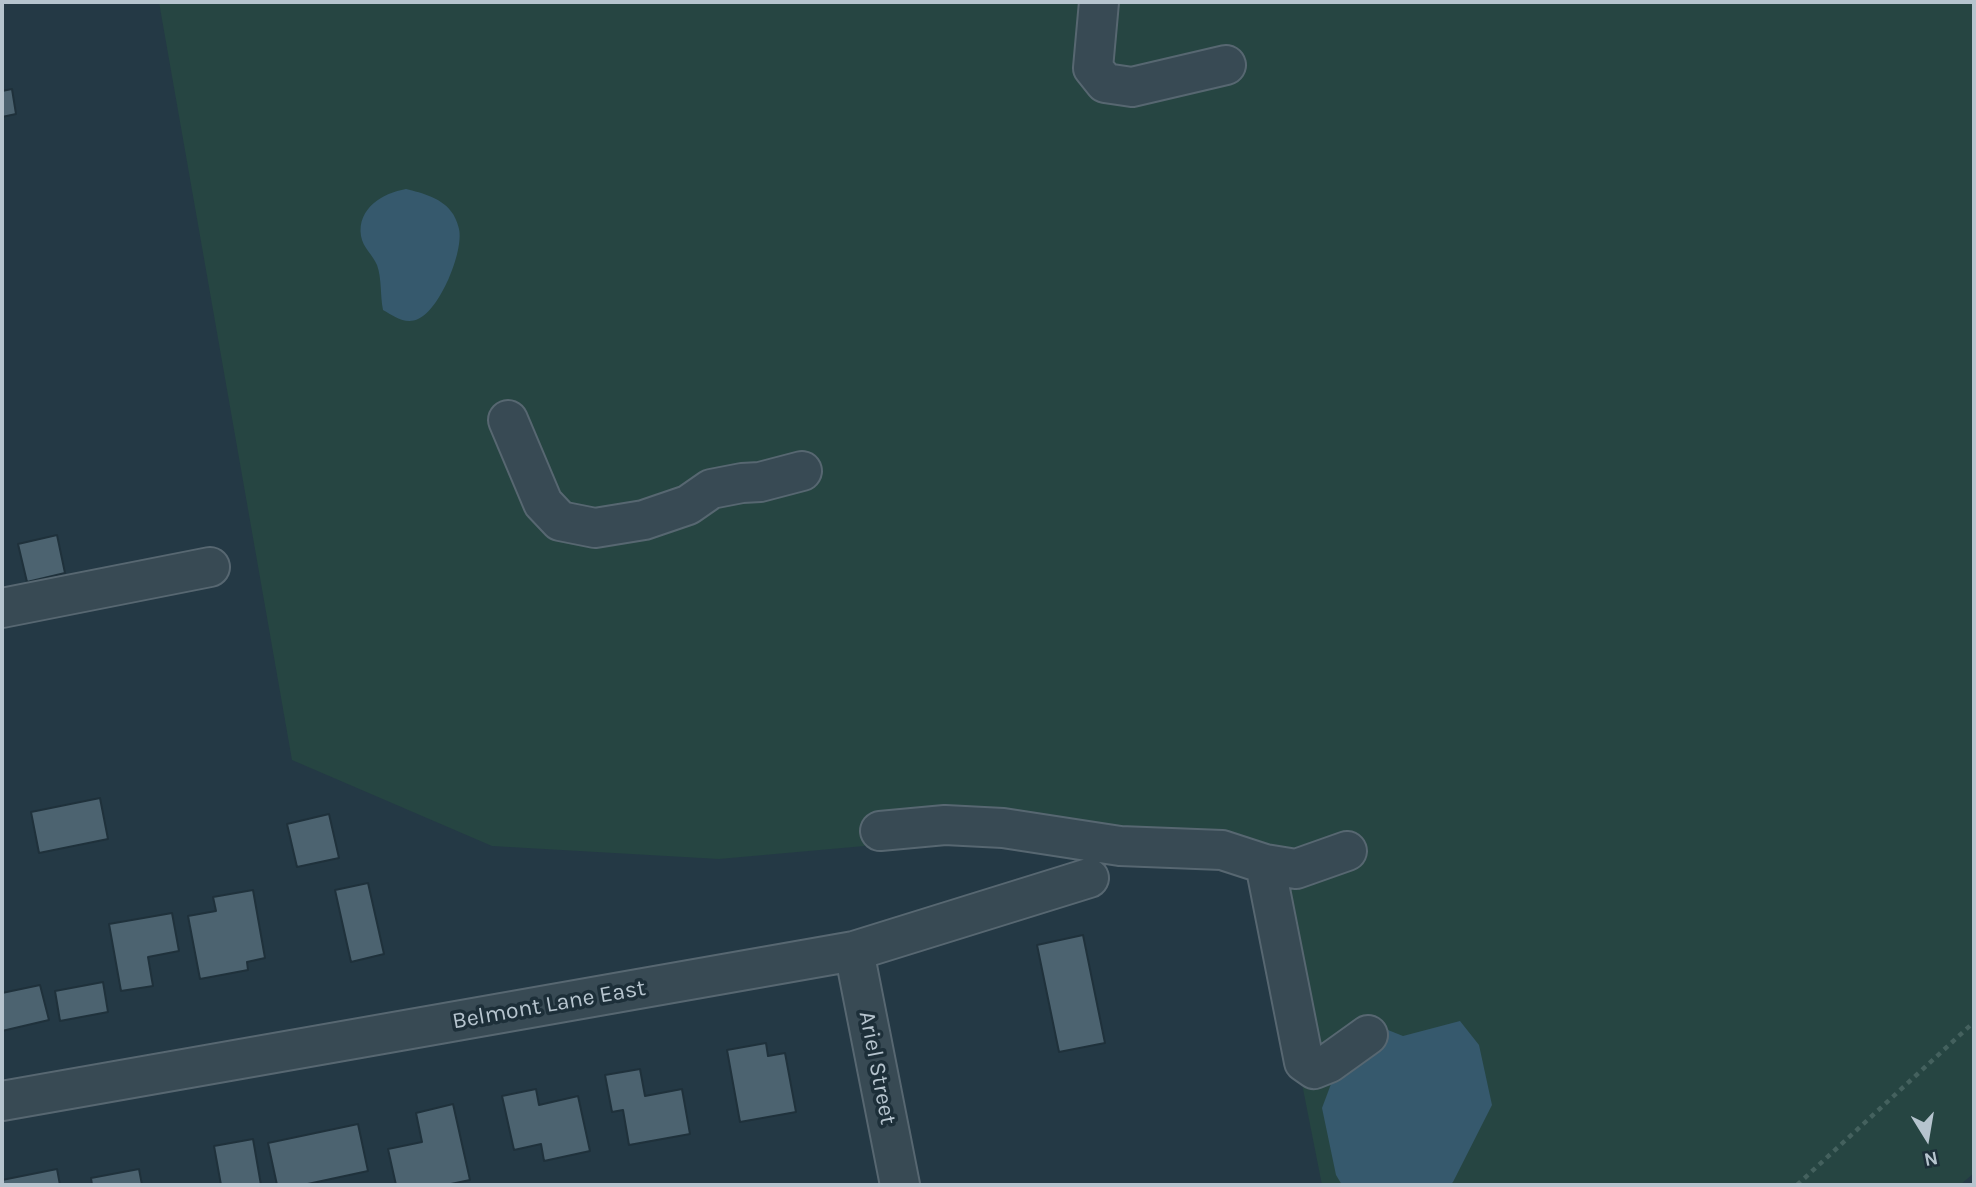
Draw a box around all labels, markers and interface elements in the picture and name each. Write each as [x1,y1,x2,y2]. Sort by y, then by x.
street label: Belmont Lane East [450,974,648,1036]
street label: Ariel Street [852,1009,902,1127]
north arrow [1892,1103,1962,1173]
text: N [1922,1147,1940,1171]

